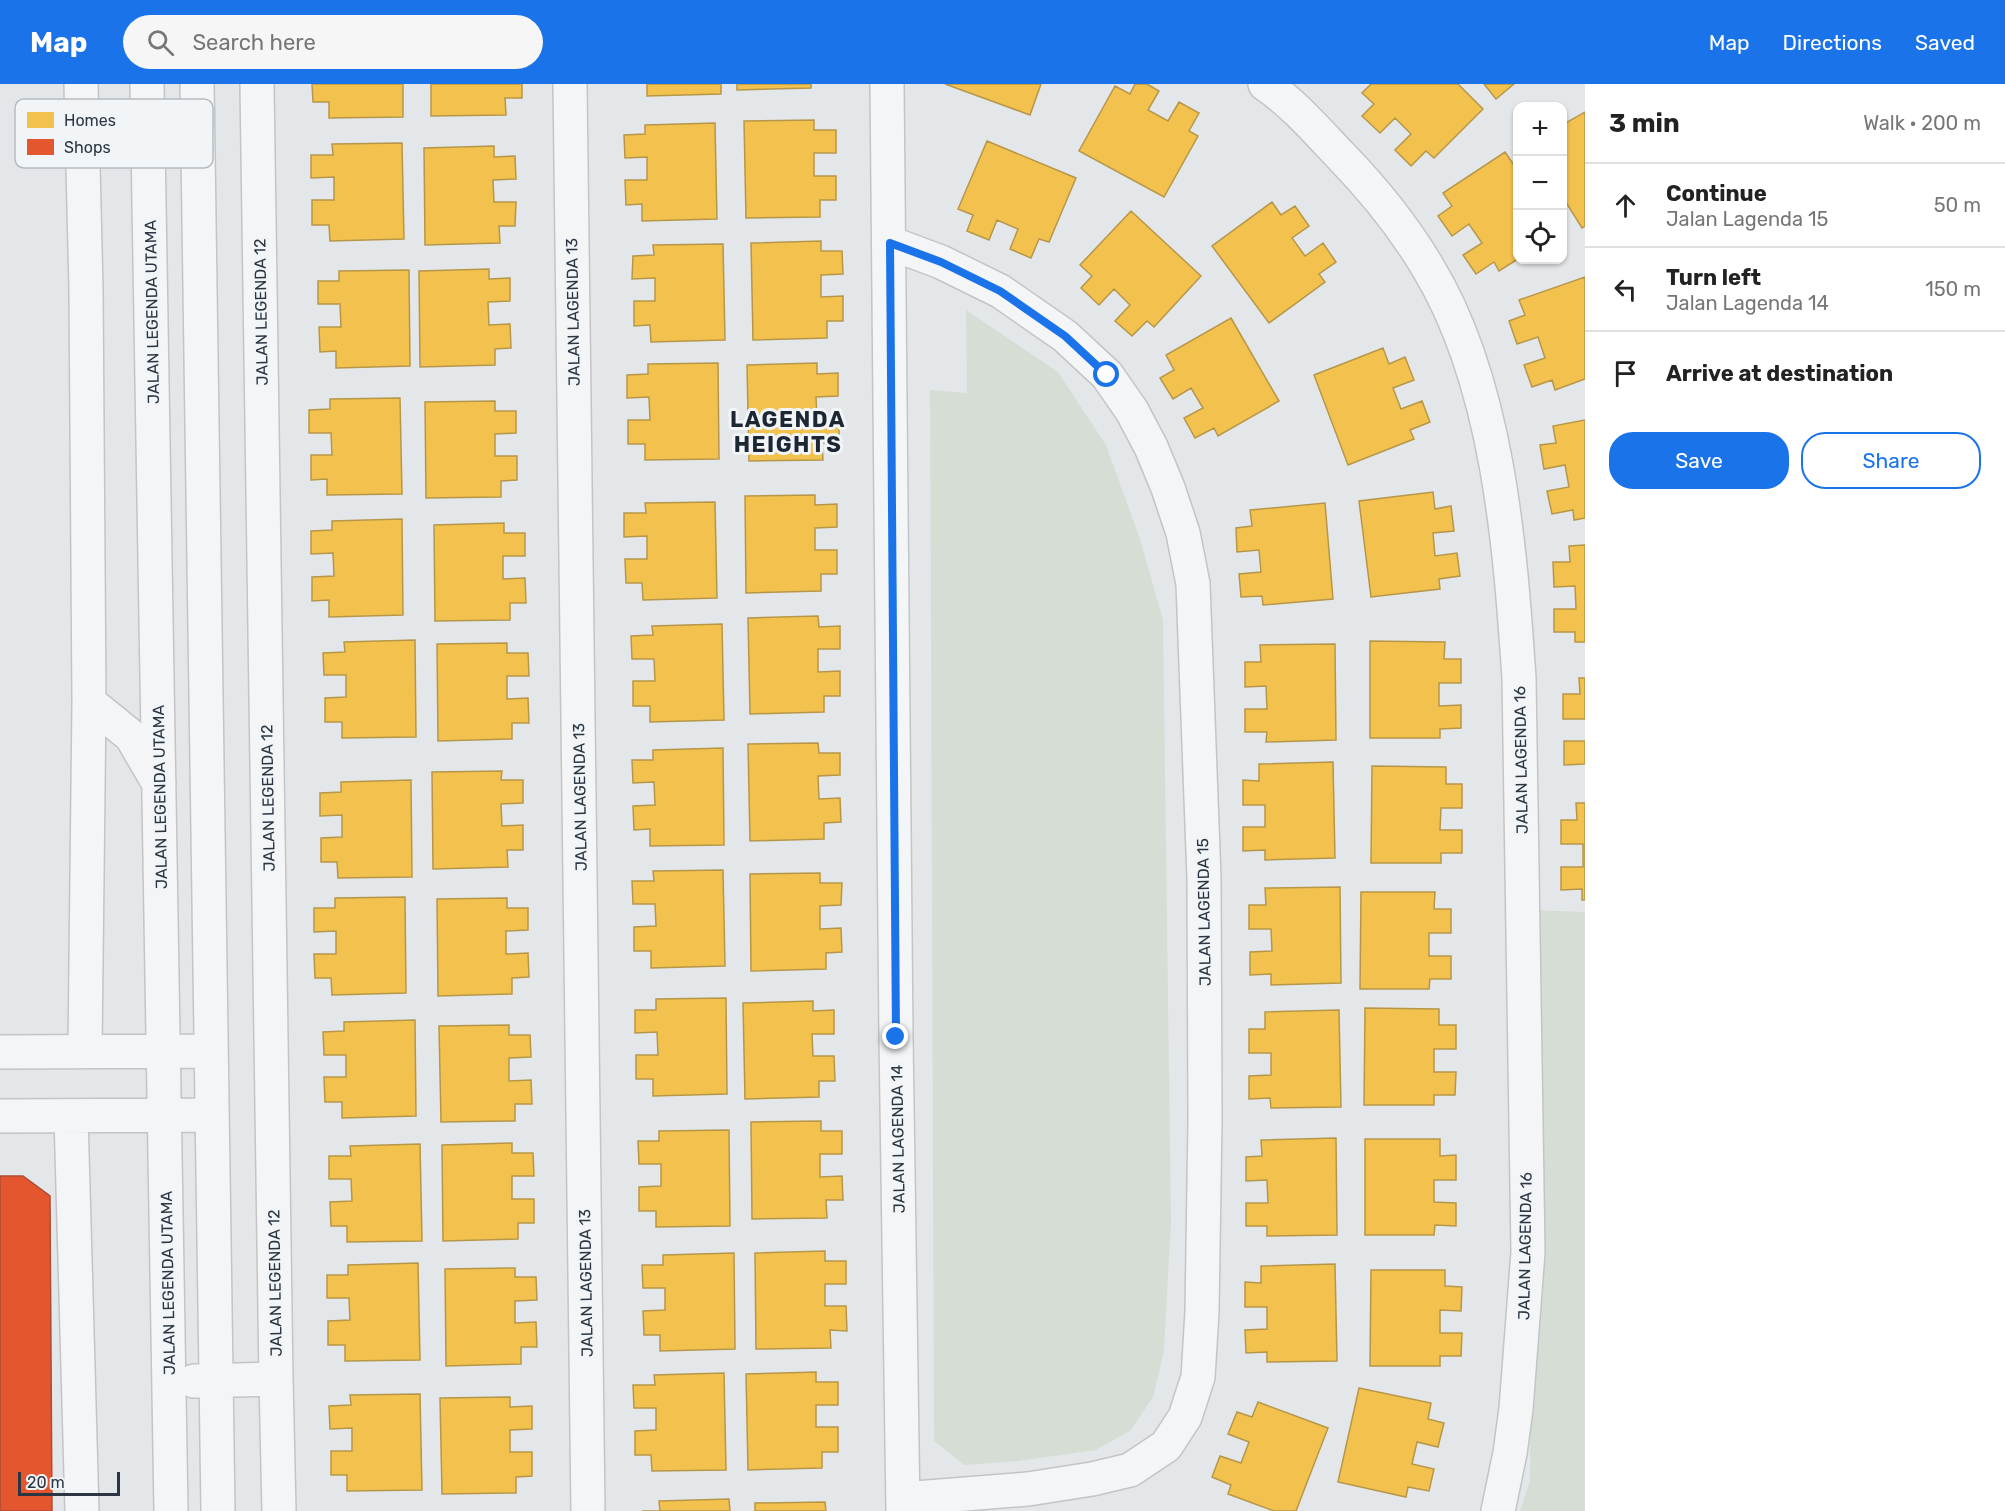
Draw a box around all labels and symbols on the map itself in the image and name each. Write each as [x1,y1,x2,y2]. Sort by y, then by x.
legend [15,99,213,168]
text: Homes [64,111,116,130]
text: Shops [64,138,111,157]
street label: JALAN LEGENDA UTAMA [141,219,163,404]
street label: JALAN LEGENDA 12 [250,238,272,386]
street label: JALAN LAGENDA 13 [562,238,584,386]
route start [1093,361,1119,387]
district label: LAGENDA HEIGHTS [730,406,846,458]
street label: JALAN LAGENDA 16 [1510,685,1532,834]
street label: JALAN LEGENDA UTAMA [149,704,171,889]
street label: JALAN LAGENDA 13 [569,723,591,871]
street label: JALAN LEGENDA 12 [257,724,279,872]
street label: JALAN LAGENDA 15 [1193,838,1215,986]
route end [882,1023,908,1049]
street label: JALAN LAGENDA 14 [887,1065,909,1213]
street label: JALAN LAGENDA 16 [1514,1171,1536,1320]
street label: JALAN LEGENDA UTAMA [157,1190,179,1375]
street label: JALAN LEGENDA 12 [264,1209,286,1357]
street label: JALAN LAGENDA 13 [575,1209,597,1357]
scale bar [18,1469,120,1496]

